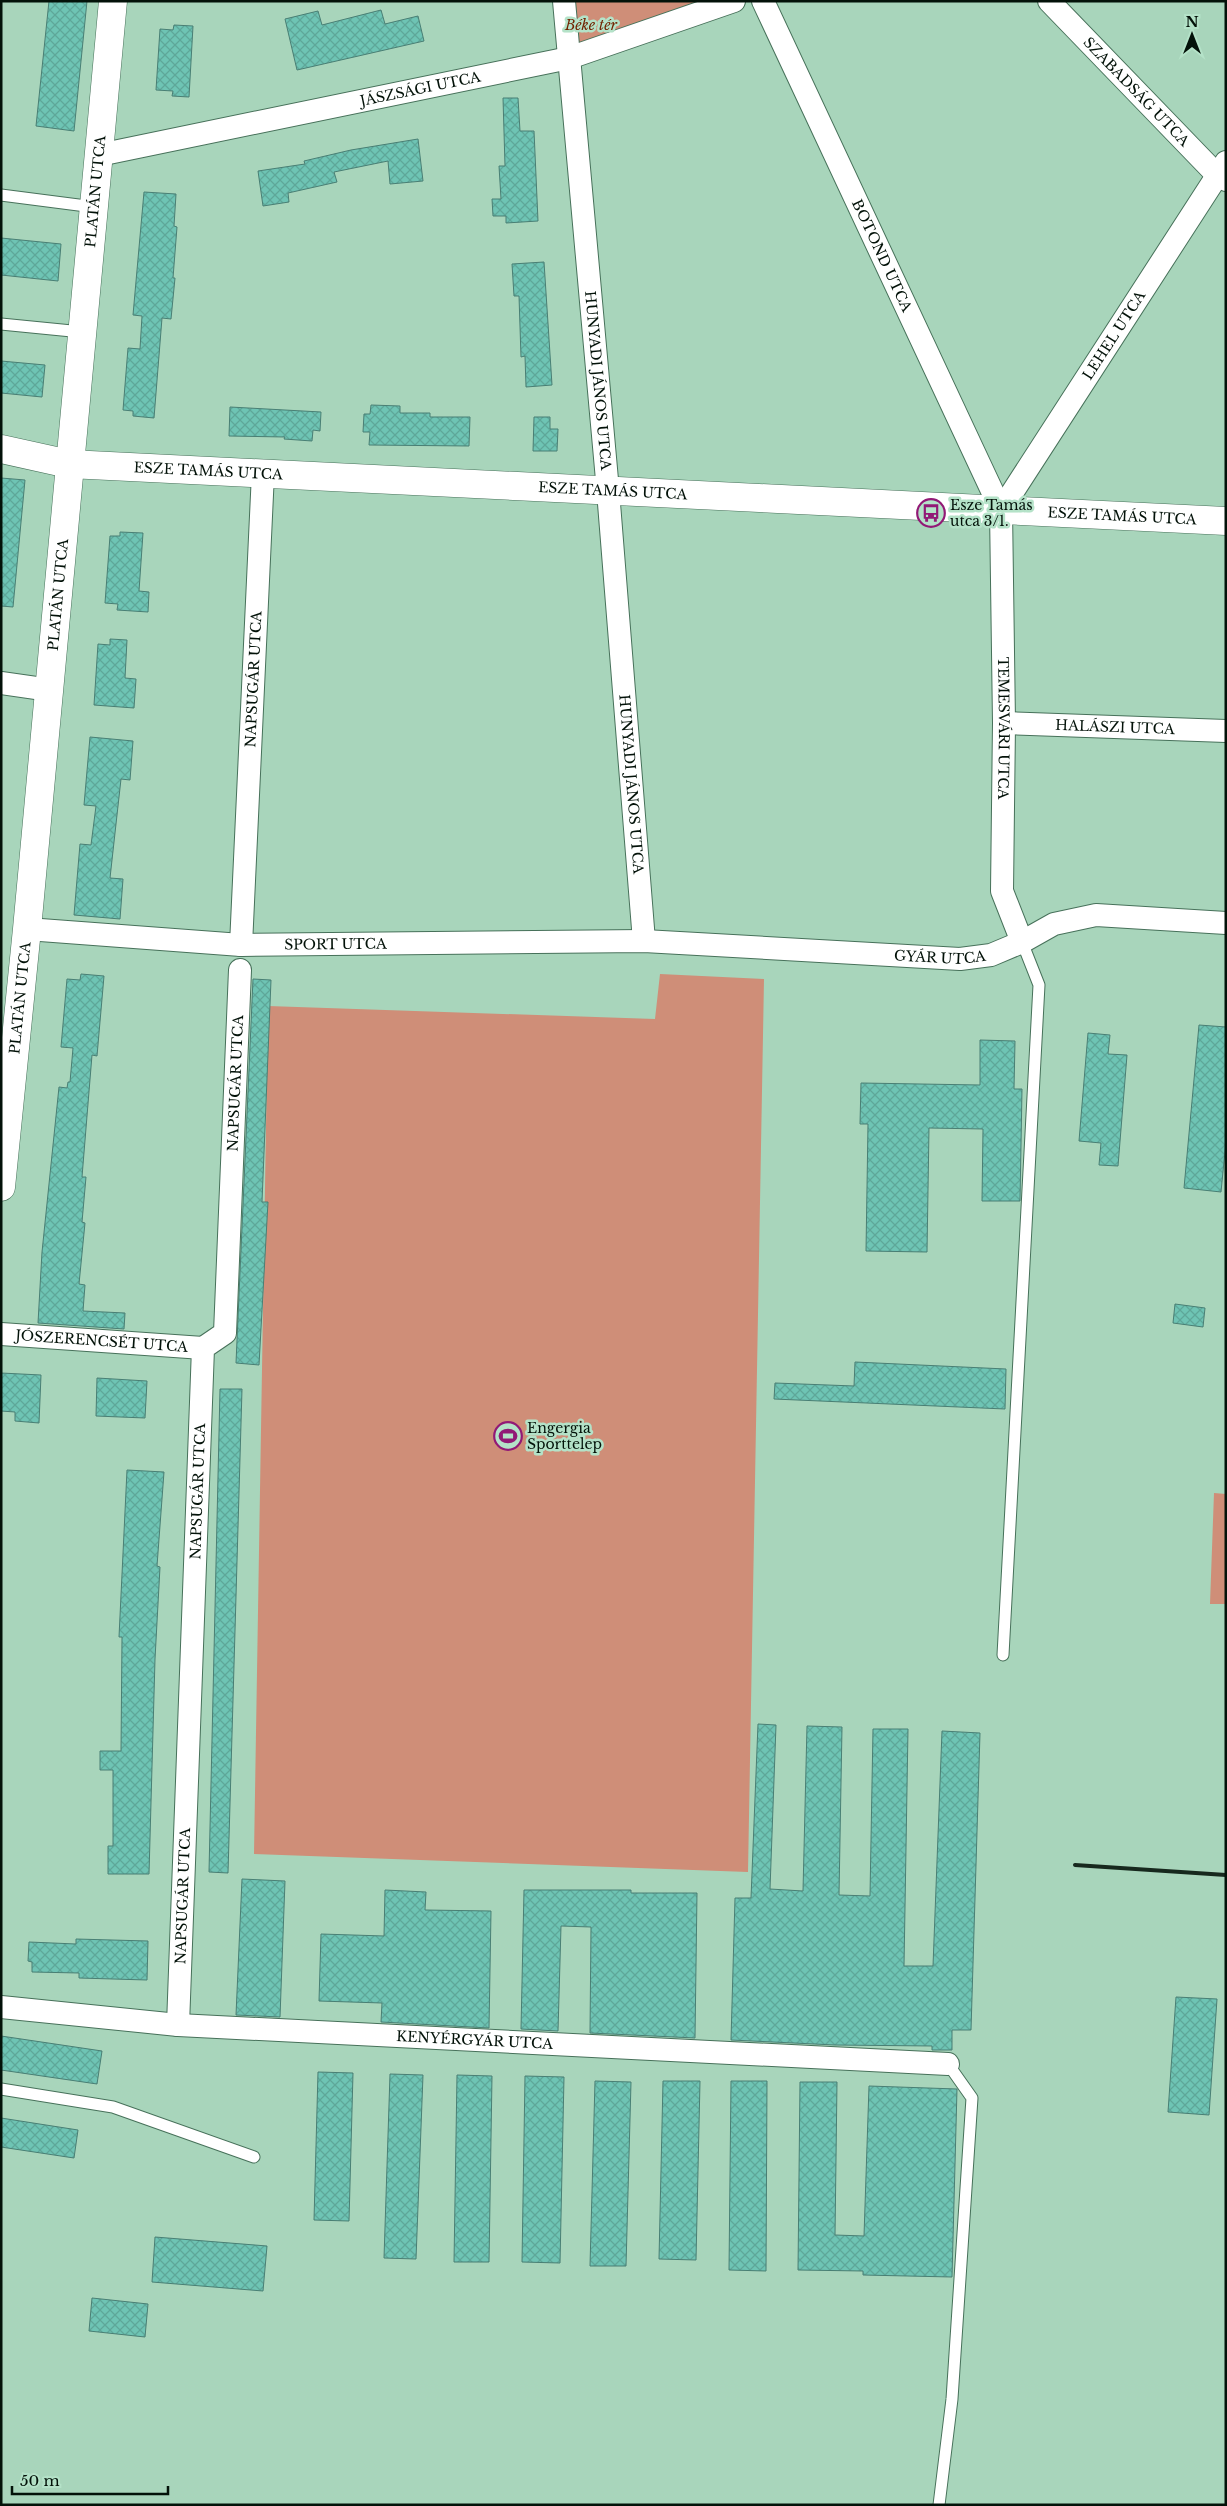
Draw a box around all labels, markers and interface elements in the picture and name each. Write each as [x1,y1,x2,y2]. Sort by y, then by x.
north arrow [1167,10,1217,60]
text: N [1185,13,1199,31]
park label: Béke tér [564,16,618,34]
street label: SZABADSÁG UTCA [1080,33,1193,150]
street label: JÁSZSÁGI UTCA [356,67,482,110]
street label: PLATÁN UTCA [81,134,110,248]
street label: BOTOND UTCA [848,196,916,315]
street label: LEHEL UTCA [1079,287,1149,383]
street label: HUNYADI JÁNOS UTCA [581,290,615,471]
street label: ESZE TAMÁS UTCA [133,458,283,484]
street label: ESZE TAMÁS UTCA [538,478,688,503]
place label: Esze Tamás utca 3/1. [950,496,1033,530]
bus stop icon: Esze Tamás utca 3/1. [916,498,946,528]
street label: ESZE TAMÁS UTCA [1047,503,1197,529]
street label: PLATÁN UTCA [44,538,72,652]
street label: NAPSUGÁR UTCA [241,610,266,748]
street label: TEMESVÁRI UTCA [994,657,1013,800]
street label: HUNYADI JÁNOS UTCA [615,694,648,875]
street label: HALÁSZI UTCA [1055,716,1175,738]
street label: SPORT UTCA [284,935,387,954]
street label: PLATÁN UTCA [5,941,35,1055]
street label: GYÁR UTCA [893,946,987,968]
street label: NAPSUGÁR UTCA [224,1015,247,1152]
street label: JÓSZERENCSÉT UTCA [13,1326,189,1356]
place label: Engergia Sporttelep [527,1419,602,1453]
sports icon: Engergia Sporttelep [493,1421,523,1451]
street label: NAPSUGÁR UTCA [186,1423,209,1560]
street label: NAPSUGÁR UTCA [171,1827,194,1965]
street label: KENYÉRGYÁR UTCA [396,2027,554,2053]
scale bar [12,2464,169,2496]
text: 50 m [20,2471,60,2490]

